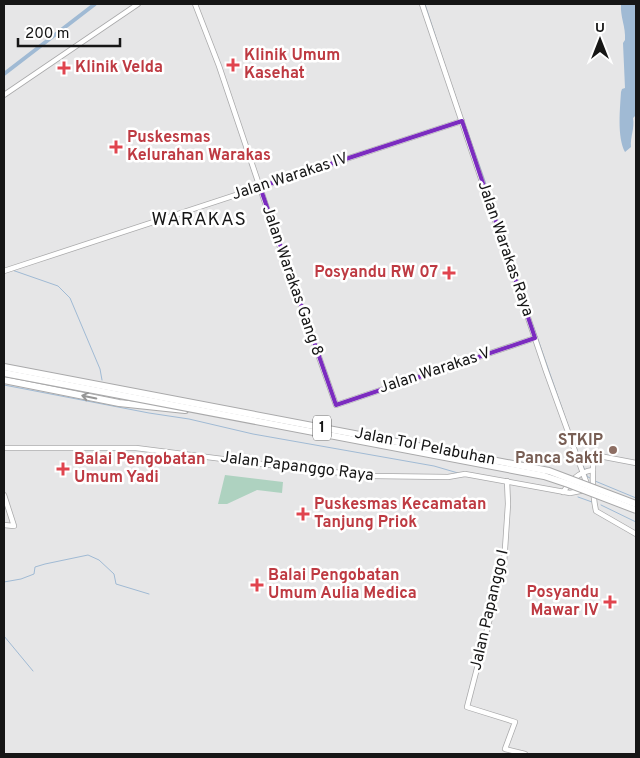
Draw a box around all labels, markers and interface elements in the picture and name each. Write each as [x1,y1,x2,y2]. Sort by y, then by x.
scale bar [18,15,120,47]
north arrow [575,15,625,65]
text: U [595,20,605,37]
text: 200 m [25,25,70,44]
place label: Klinik Umum Kasehat [244,46,340,84]
place label: Klinik Velda [75,58,163,78]
marker: Klinik Umum Kasehat [226,58,240,72]
marker: Klinik Velda [57,61,71,75]
place label: Puskesmas Kelurahan Warakas [127,128,271,166]
marker: Puskesmas Kelurahan Warakas [109,140,123,154]
street label: Jalan Warakas IV [229,149,351,205]
street label: Jalan Warakas Raya [472,179,538,319]
street label: Jalan Warakas Gang 8 [257,203,327,359]
district label: WARAKAS [151,208,247,232]
place label: Posyandu RW 07 [314,263,438,283]
marker: Posyandu RW 07 [442,266,456,280]
street label: Jalan Warakas V [377,344,493,398]
one-way arrow [82,391,98,401]
road number: 1 [313,416,331,440]
street label: Jalan Tol Pelabuhan [353,424,497,470]
place label: STKIP Panca Sakti [515,431,603,469]
marker: STKIP Panca Sakti [607,444,619,456]
street label: Jalan Papanggo Raya [219,448,375,486]
place label: Balai Pengobatan Umum Yadi [74,450,206,488]
marker: Balai Pengobatan Umum Yadi [56,462,70,476]
place label: Puskesmas Kecamatan Tanjung Priok [314,495,486,533]
marker: Puskesmas Kecamatan Tanjung Priok [296,507,310,521]
street label: Jalan Papanggo I [466,548,514,672]
place label: Balai Pengobatan Umum Aulia Medica [268,566,417,604]
marker: Balai Pengobatan Umum Aulia Medica [250,578,264,592]
place label: Posyandu Mawar IV [527,583,599,621]
marker: Posyandu Mawar IV [603,595,617,609]

